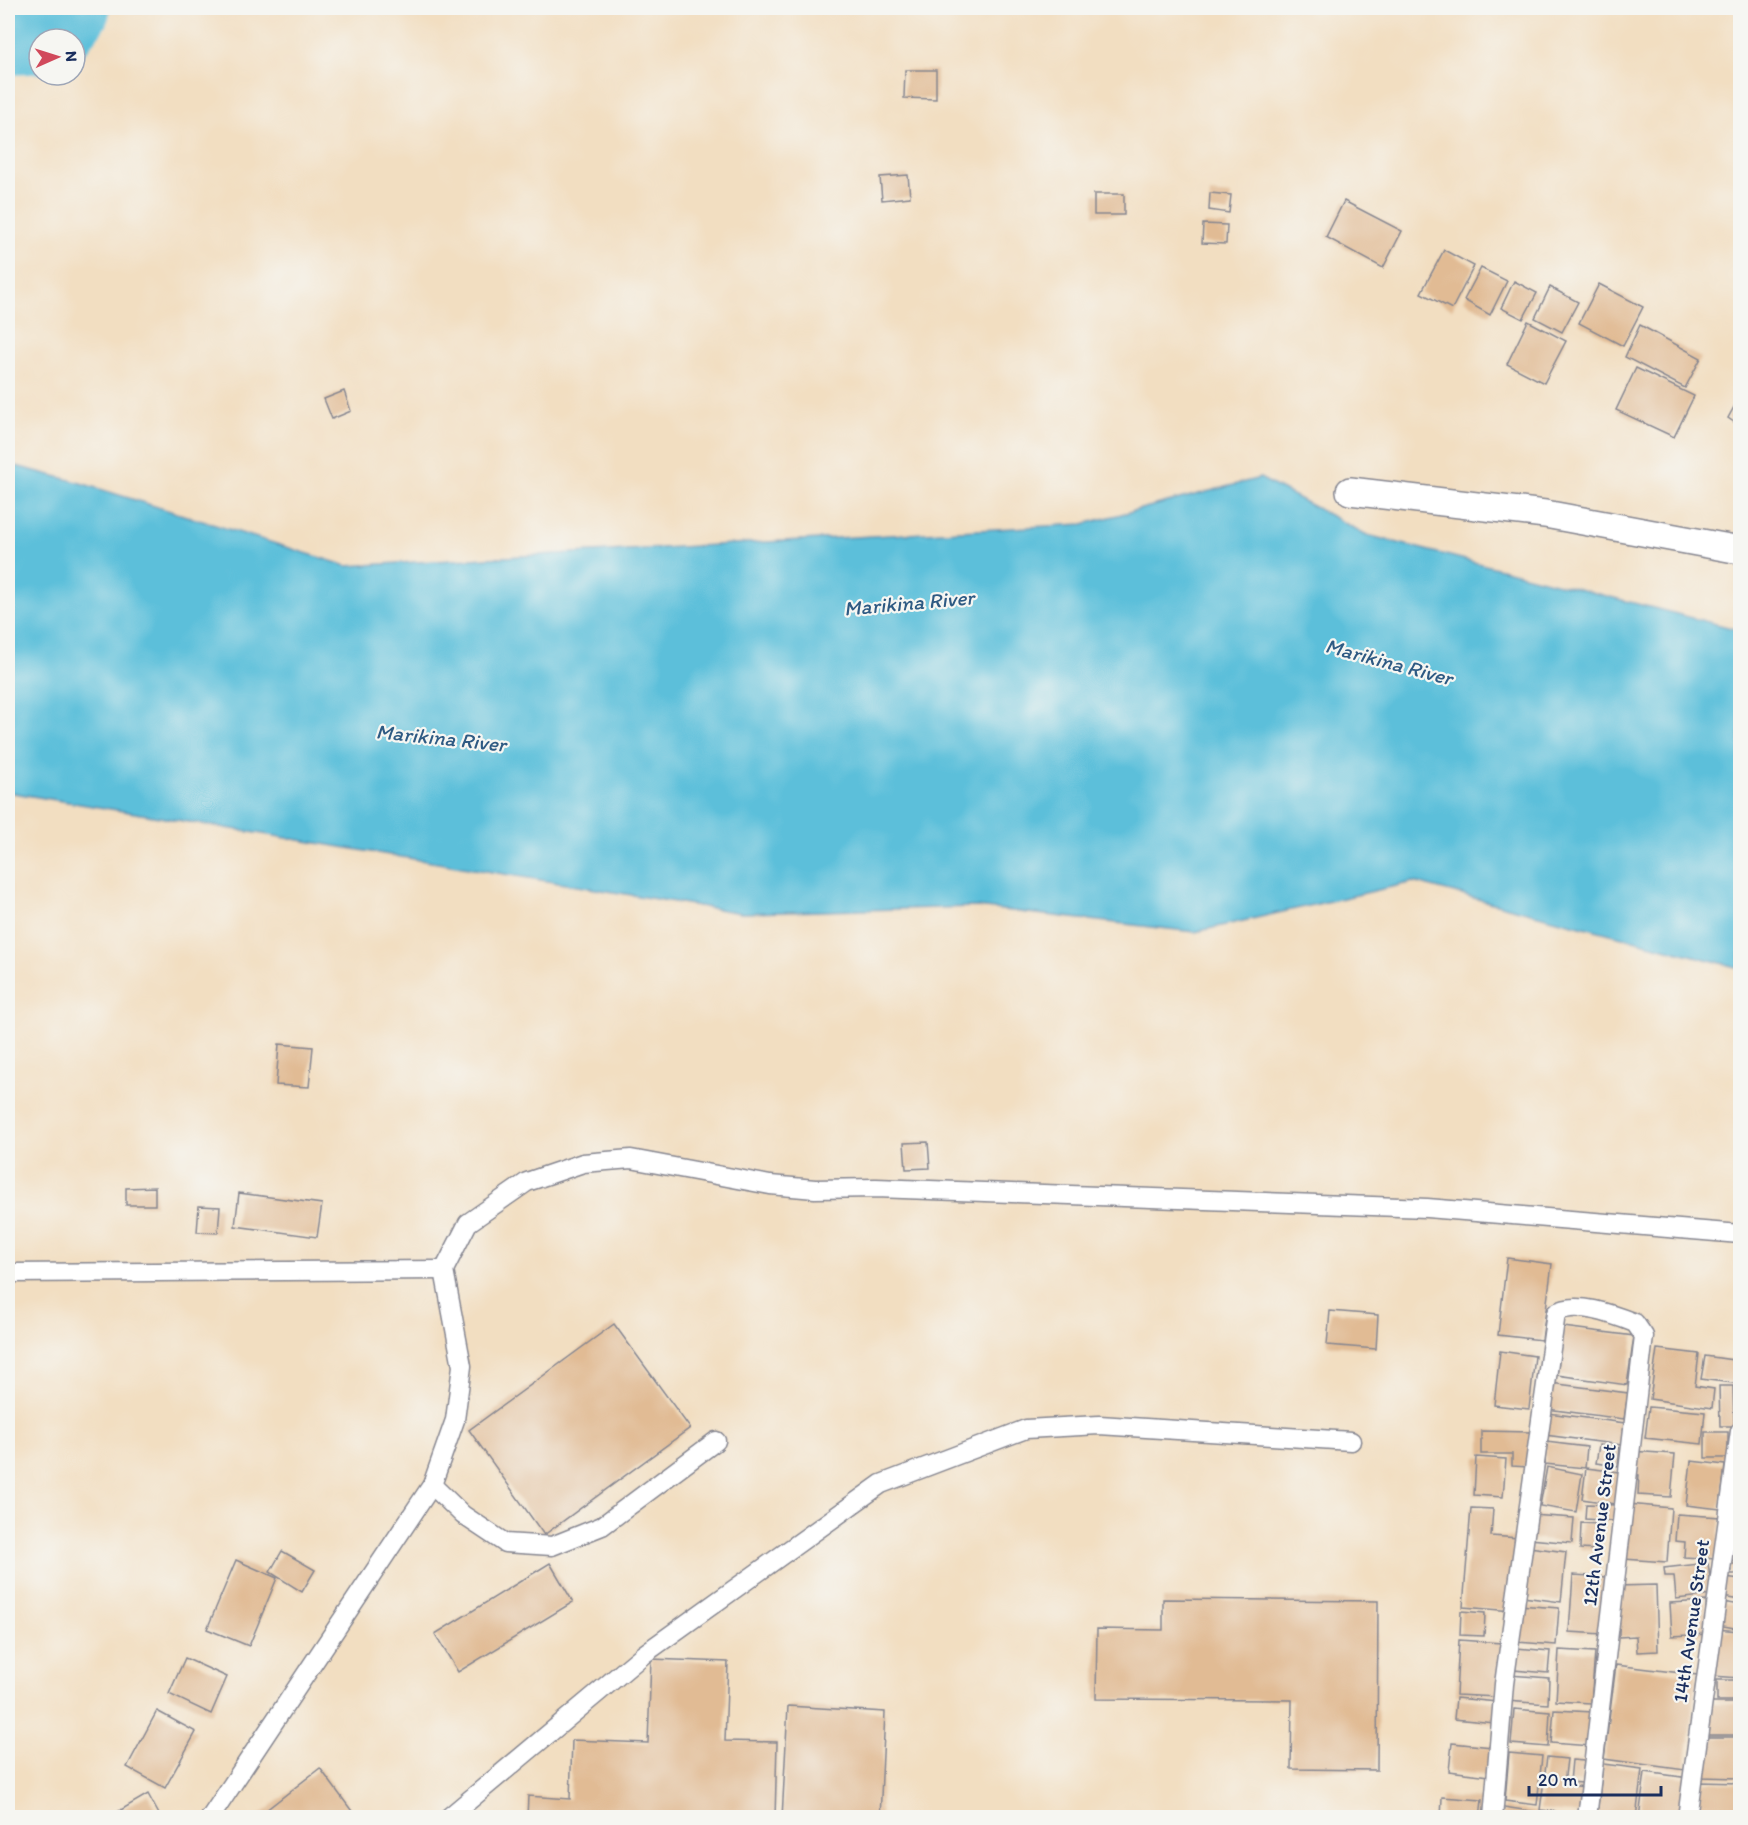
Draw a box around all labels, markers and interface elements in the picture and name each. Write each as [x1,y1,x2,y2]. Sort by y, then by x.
north arrow [27,27,87,87]
text: N [62,50,81,62]
water label: Marikina River [843,584,977,621]
water label: Marikina River [1323,633,1457,691]
water label: Marikina River [375,718,509,757]
street label: 12th Avenue Street [1577,1443,1621,1607]
street label: 14th Avenue Street [1668,1538,1714,1704]
scale bar [1529,1759,1661,1797]
text: 20 m [1538,1769,1578,1791]

